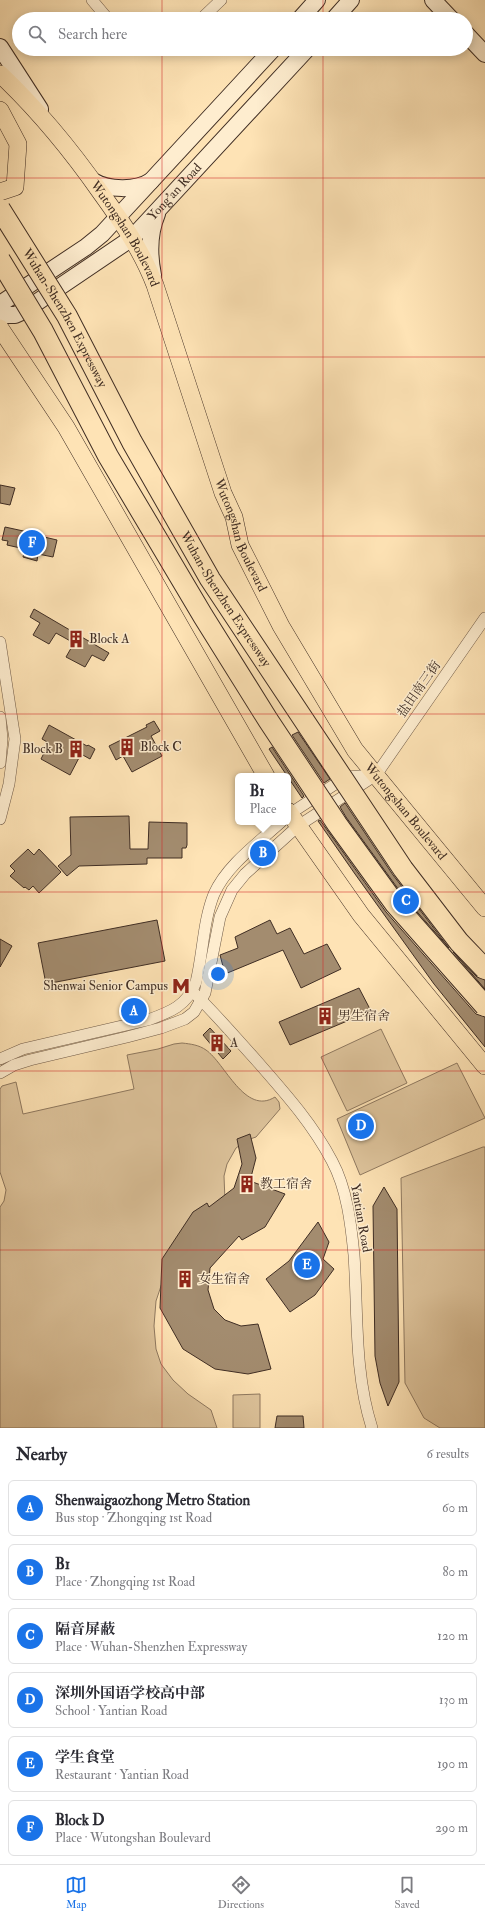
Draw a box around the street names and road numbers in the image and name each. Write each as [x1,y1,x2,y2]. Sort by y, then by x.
street label: Yong'an Road [144,160,205,224]
street label: Wutongshan Boulevard [86,177,163,290]
street label: Wuhan-Shenzhen Expressway [18,245,111,391]
street label: Wutongshan Boulevard [211,476,271,595]
street label: Wuhan-Shenzhen Expressway [176,528,274,671]
street label: 盐田南三街 [394,658,444,720]
street label: Wutongshan Boulevard [360,759,451,864]
street label: Yantian Road [347,1182,375,1254]

